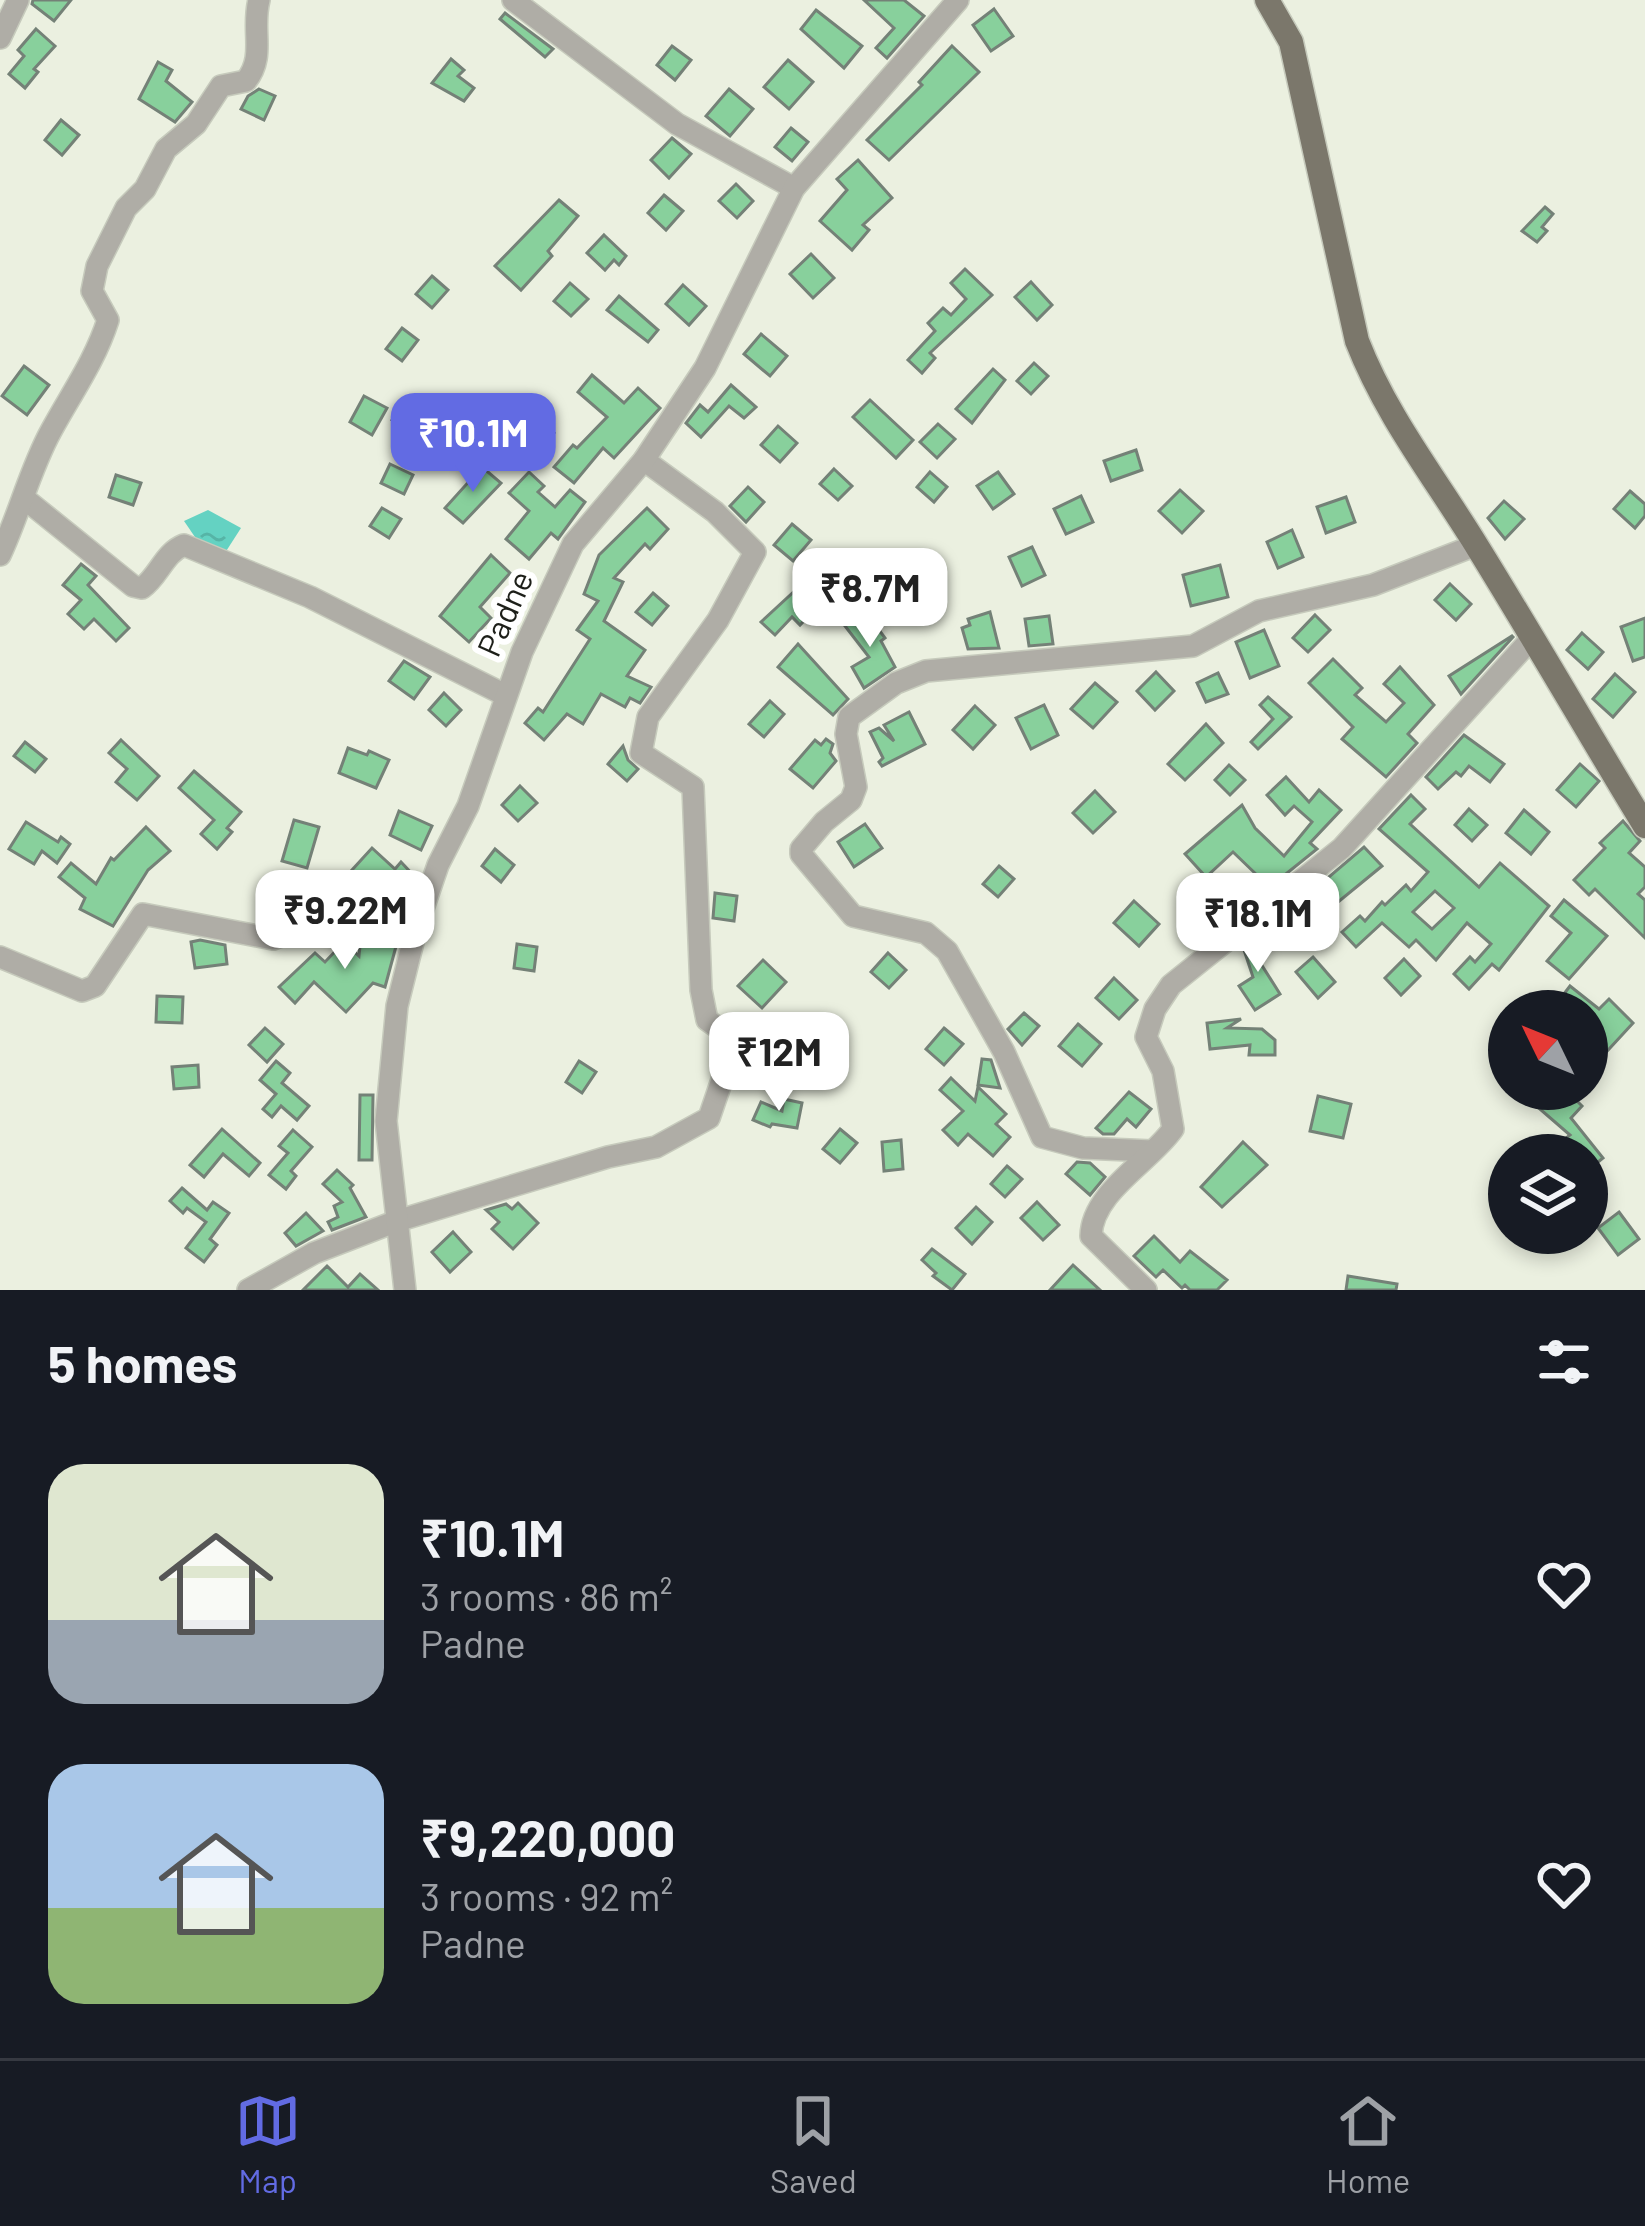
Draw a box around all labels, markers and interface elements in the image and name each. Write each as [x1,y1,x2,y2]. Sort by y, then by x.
pin: ₹10.1M [375,393,571,495]
text: ₹10.1M [418,408,528,455]
pin: ₹8.7M [786,548,954,650]
text: ₹8.7M [819,563,921,610]
street label: Padne [468,564,540,662]
pin: ₹9.22M [247,870,443,972]
pin: ₹18.1M [1160,873,1356,975]
text: ₹9.22M [282,885,408,932]
text: ₹18.1M [1203,888,1313,935]
north arrow [1488,990,1608,1110]
map controls [1488,990,1608,1254]
pin: ₹12M [708,1012,850,1114]
text: ₹12M [736,1027,822,1074]
button: layers [1488,1134,1608,1254]
icon: filters [1531,1329,1597,1395]
text: 5 homes [48,1332,237,1393]
text: ₹10.1M [420,1506,565,1567]
icon: home [144,1512,288,1656]
icon: heart [1531,1551,1597,1617]
text: 3 rooms · 86 m² [420,1572,672,1619]
text: Padne [420,1619,526,1666]
text: ₹9,220,000 [420,1806,675,1867]
icon: home [144,1812,288,1956]
icon: heart [1531,1851,1597,1917]
text: 3 rooms · 92 m² [420,1872,673,1919]
text: Padne [420,1919,526,1966]
tab: Map [235,2088,301,2200]
tab: Saved [770,2088,857,2200]
tab: Home [1326,2088,1410,2200]

